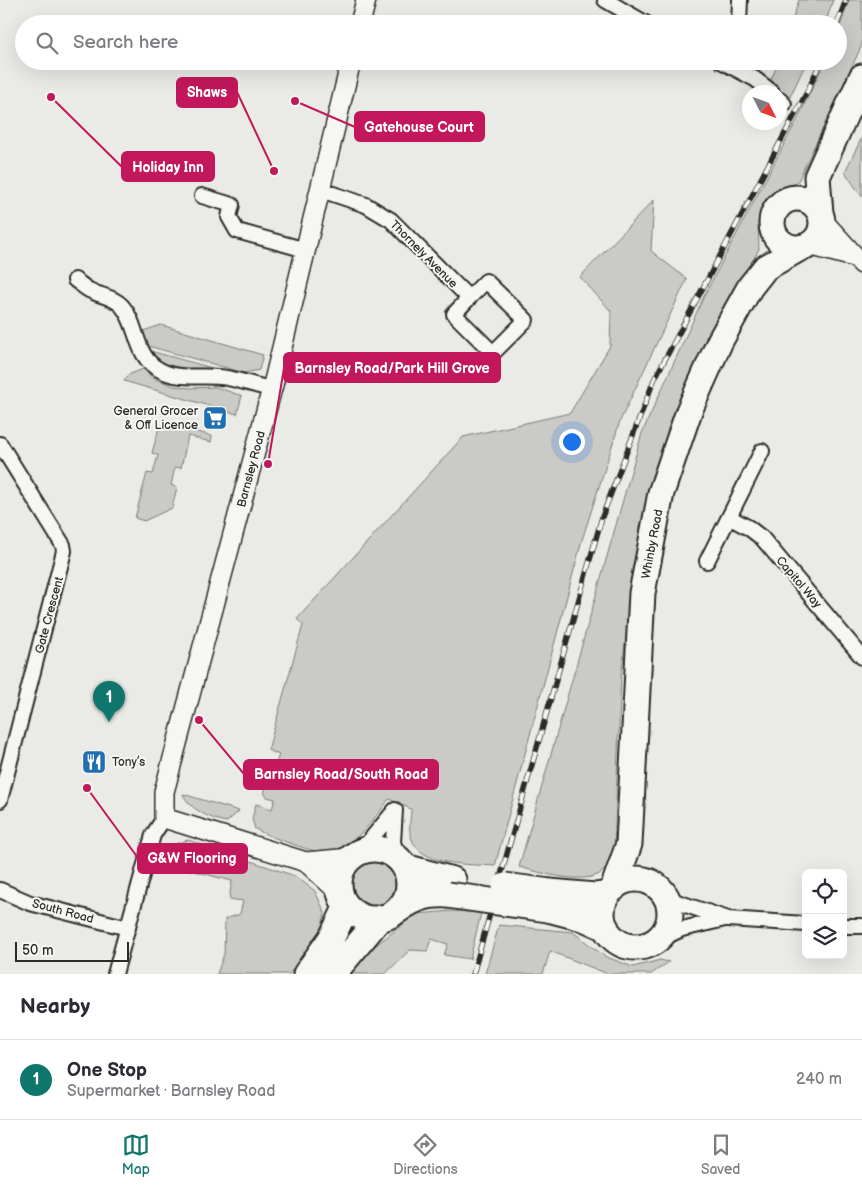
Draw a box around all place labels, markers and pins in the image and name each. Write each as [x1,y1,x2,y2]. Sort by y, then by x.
callout: Shaws [177,78,237,107]
callout: Gatehouse Court [355,112,484,141]
callout: Holiday Inn [122,152,214,181]
callout: Barnsley Road/Park Hill Grove [284,353,500,382]
place label: General Grocer & Off Licence [113,404,199,433]
supermarket icon: General Grocer & Off Licence [202,405,228,431]
pin: 1 [93,681,125,722]
restaurant icon: Tony’s [81,749,107,775]
place label: Tony’s [112,755,145,770]
callout: Barnsley Road/South Road [244,760,438,789]
callout: G&W Flooring [138,844,247,873]

